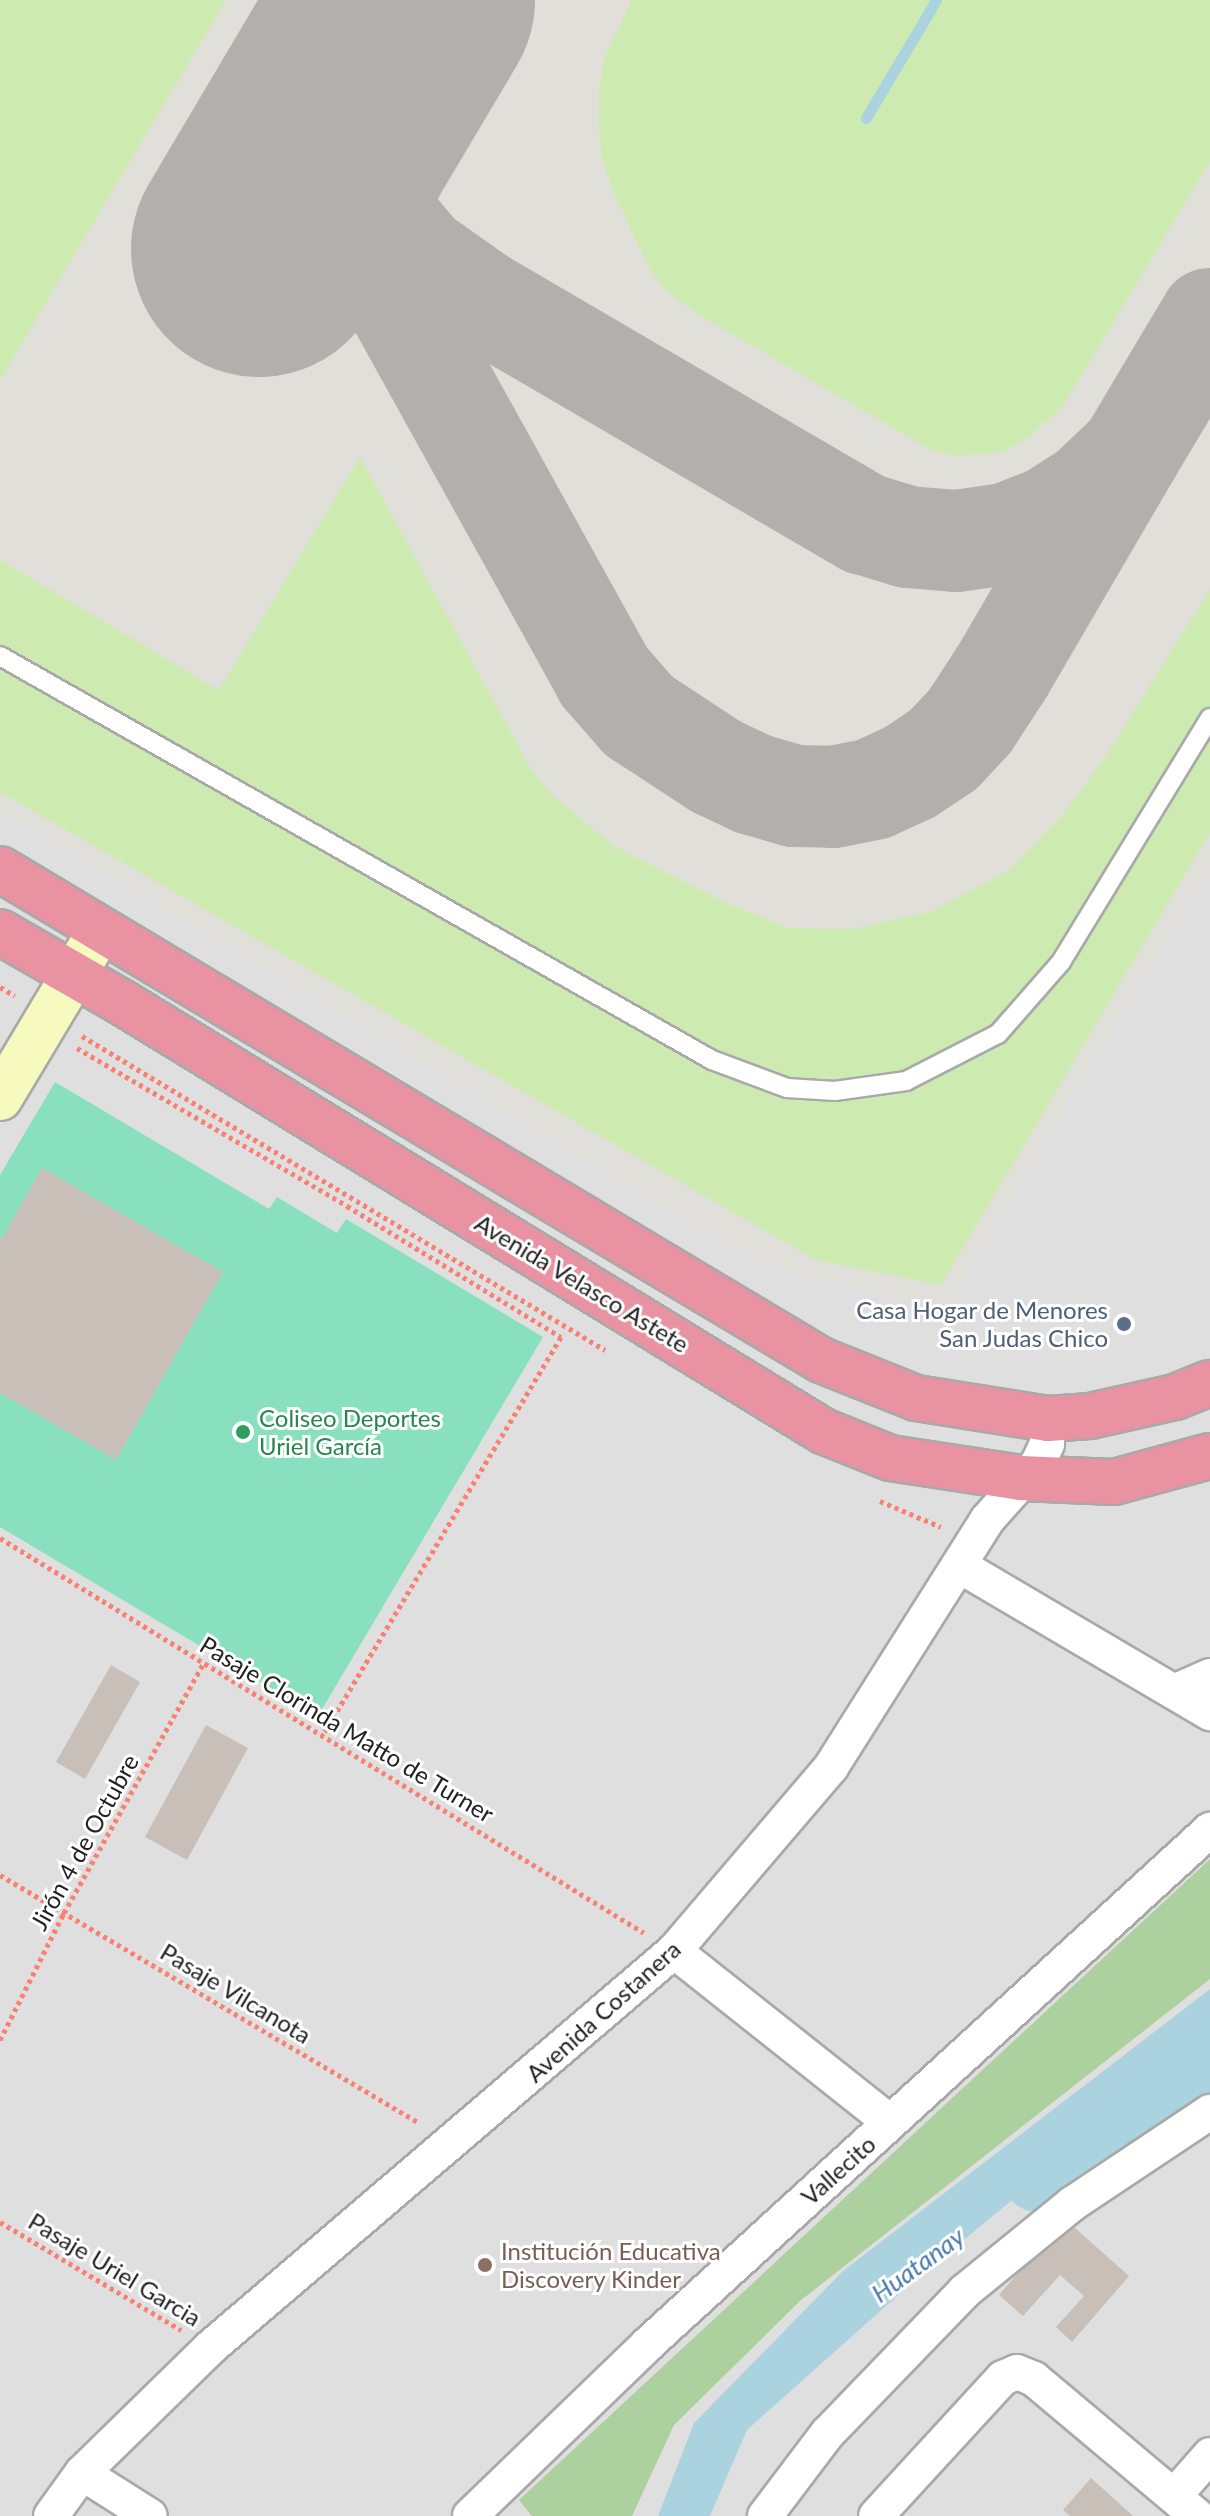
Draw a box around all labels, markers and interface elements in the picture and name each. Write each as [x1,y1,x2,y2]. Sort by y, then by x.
street label: Avenida Velasco Astete [469,1207,695,1359]
place label: Casa Hogar de Menores San Judas Chico [856,1296,1108,1352]
marker: Casa Hogar de Menores San Judas Chico [1115,1315,1133,1333]
place label: Coliseo Deportes Uriel García [259,1404,441,1460]
marker: Coliseo Deportes Uriel García [234,1423,252,1441]
street label: Pasaje Clorinda Matto de Turner [195,1630,499,1828]
street label: Jirón 4 de Octubre [24,1749,144,1935]
street label: Avenida Costanera [520,1934,686,2088]
street label: Pasaje Vilcanota [155,1937,317,2049]
street label: Vallecito [795,2129,881,2211]
street label: Pasaje Uriel Garcia [24,2206,206,2332]
water label: Huatanay [866,2221,970,2309]
place label: Institución Educativa Discovery Kinder [501,2237,721,2293]
marker: Institución Educativa Discovery Kinder [476,2256,494,2274]

